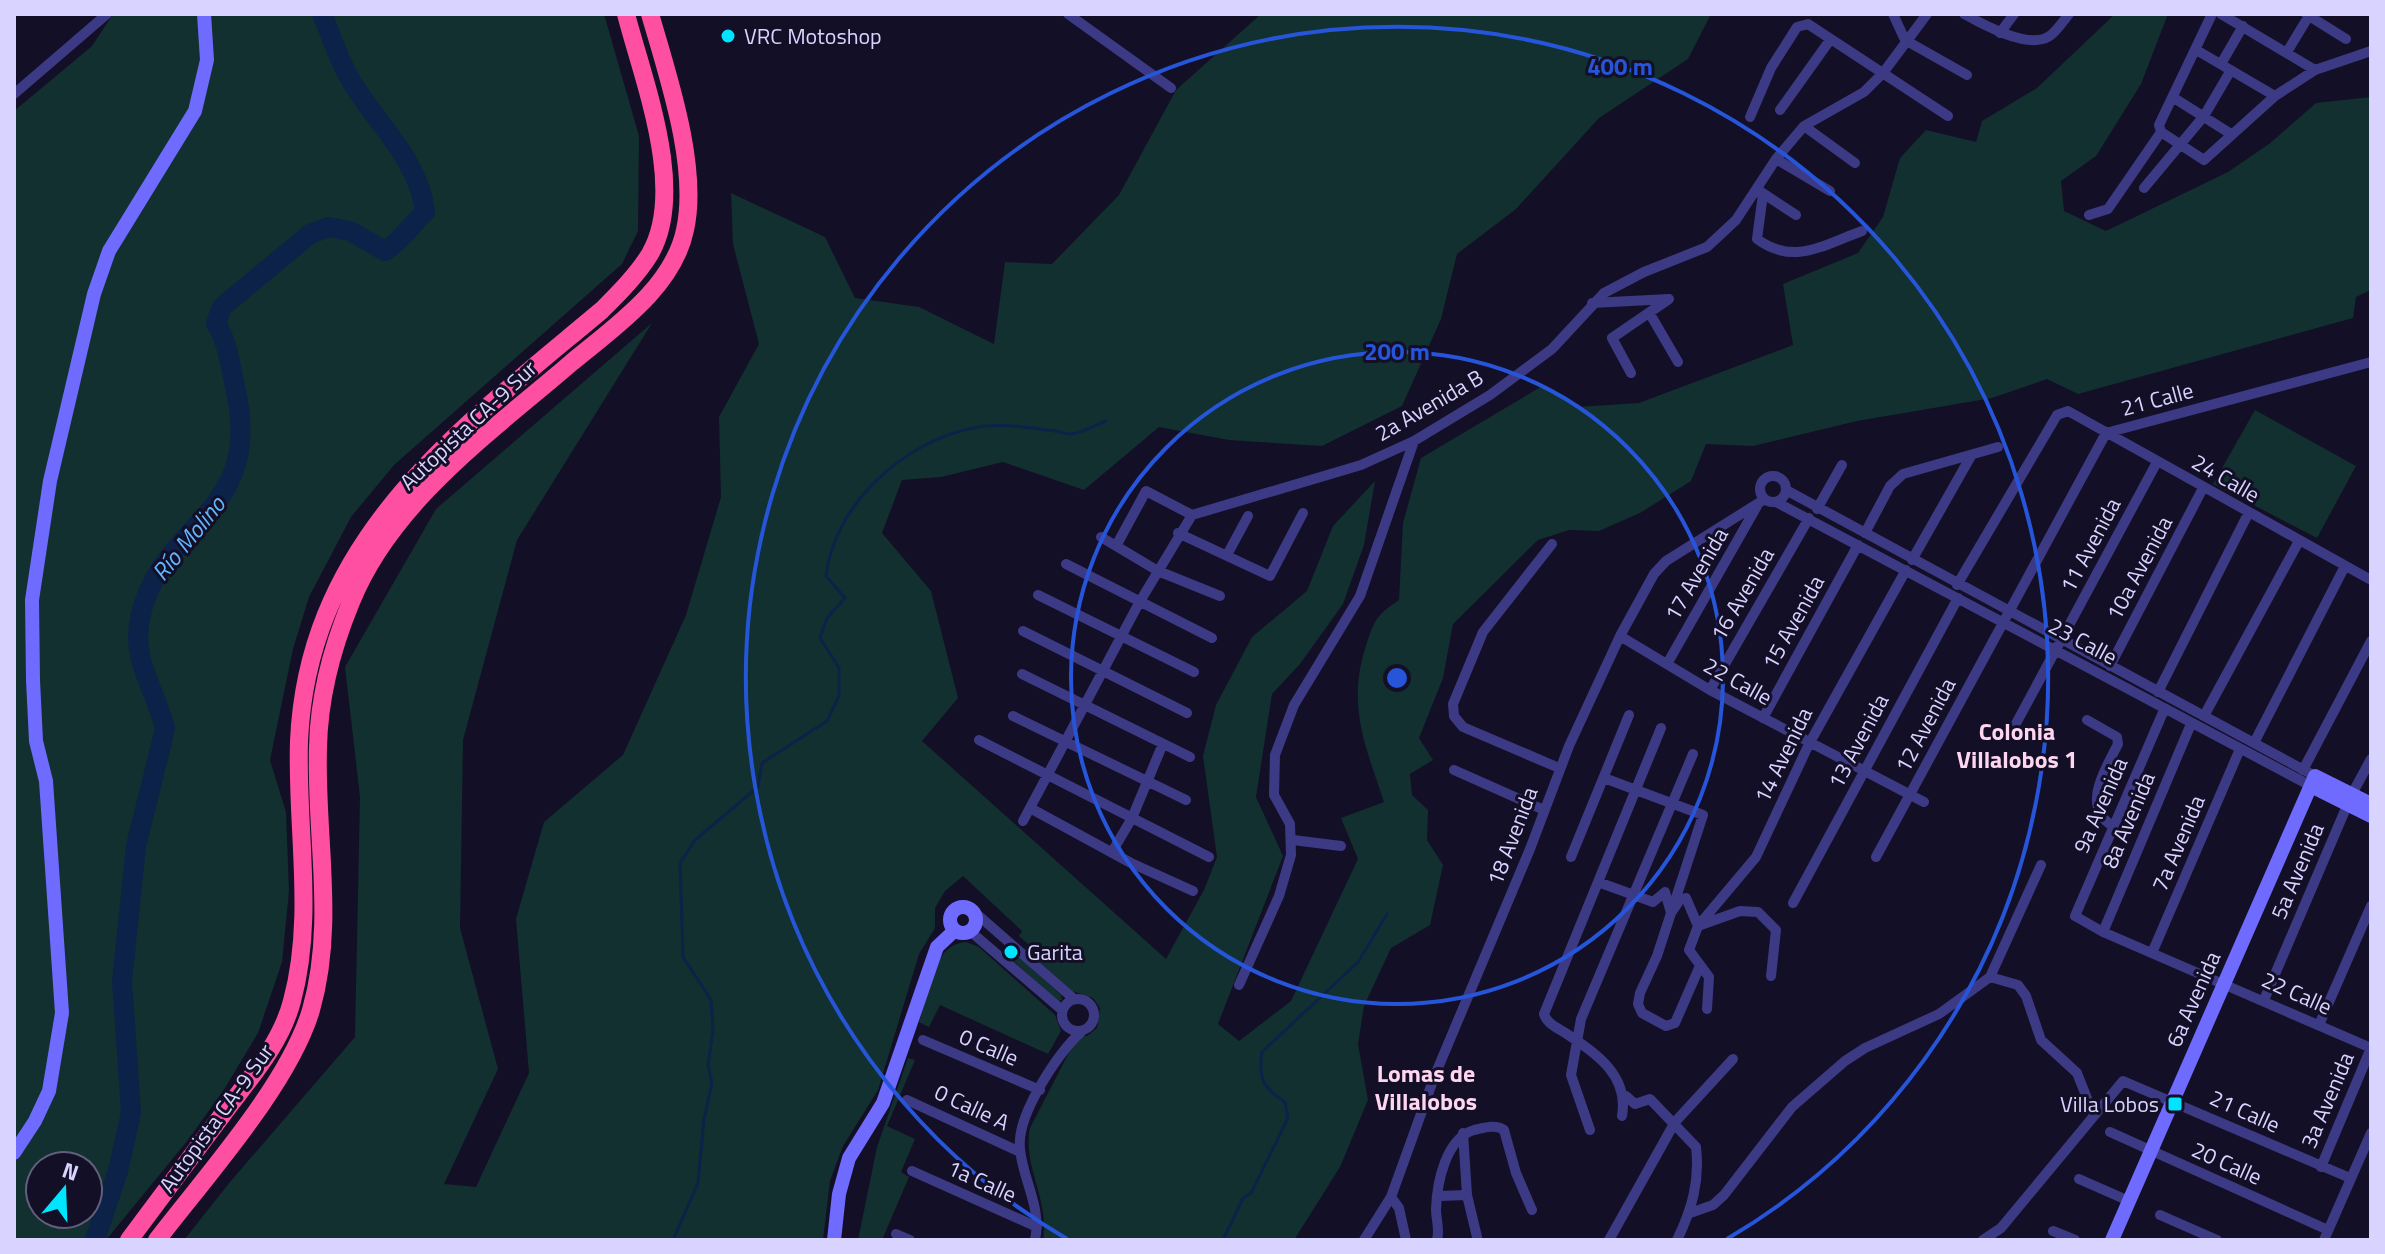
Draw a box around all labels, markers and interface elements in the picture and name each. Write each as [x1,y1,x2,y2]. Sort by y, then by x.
place label: VRC Motoshop [744,19,882,53]
marker: VRC Motoshop [719,27,737,45]
text: 400 m [1587,48,1653,84]
text: 200 m [1364,333,1430,369]
street label: Autopista CA-9 Sur [392,352,545,498]
street label: 2a Avenida B [1369,360,1489,450]
street label: 21 Calle [2117,373,2197,425]
street label: 24 Calle [2186,445,2266,511]
water label: Río Molino [143,487,234,588]
street label: 11 Avenida [2051,492,2129,598]
street label: 10a Avenida [2097,510,2181,626]
street label: 17 Avenida [1656,521,1736,627]
street label: 16 Avenida [1702,541,1782,647]
street label: 15 Avenida [1753,569,1833,675]
street label: 23 Calle [2042,609,2124,673]
street label: 22 Calle [1698,648,1778,714]
centre of rings [1383,664,1411,692]
street label: 12 Avenida [1886,672,1964,778]
street label: 13 Avenida [1819,688,1897,794]
street label: 14 Avenida [1745,701,1821,809]
district label: Colonia Villalobos 1 [1956,713,2078,777]
street label: 9a Avenida [2064,752,2136,858]
street label: 8a Avenida [2092,767,2164,873]
street label: 18 Avenida [1478,782,1546,890]
street label: 7a Avenida [2142,790,2214,896]
street label: 5a Avenida [2261,818,2333,924]
place label: Garita [1027,935,1083,969]
marker: Garita [1002,943,1020,961]
street label: 6a Avenida [2157,946,2229,1052]
street label: 22 Calle [2256,962,2338,1024]
street label: 0 Calle [954,1019,1024,1075]
street label: Autopista CA-9 Sur [150,1036,282,1200]
street label: 3a Avenida [2291,1047,2363,1153]
district label: Lomas de Villalobos [1375,1055,1477,1119]
street label: 0 Calle A [929,1075,1015,1139]
street label: 21 Calle [2204,1080,2286,1142]
place label: Villa Lobos [2060,1087,2159,1121]
marker: Villa Lobos [2166,1095,2184,1113]
street label: 20 Calle [2186,1132,2268,1194]
north arrow [24,1150,104,1230]
street label: 1a Calle [942,1151,1022,1211]
text: N [58,1153,83,1190]

